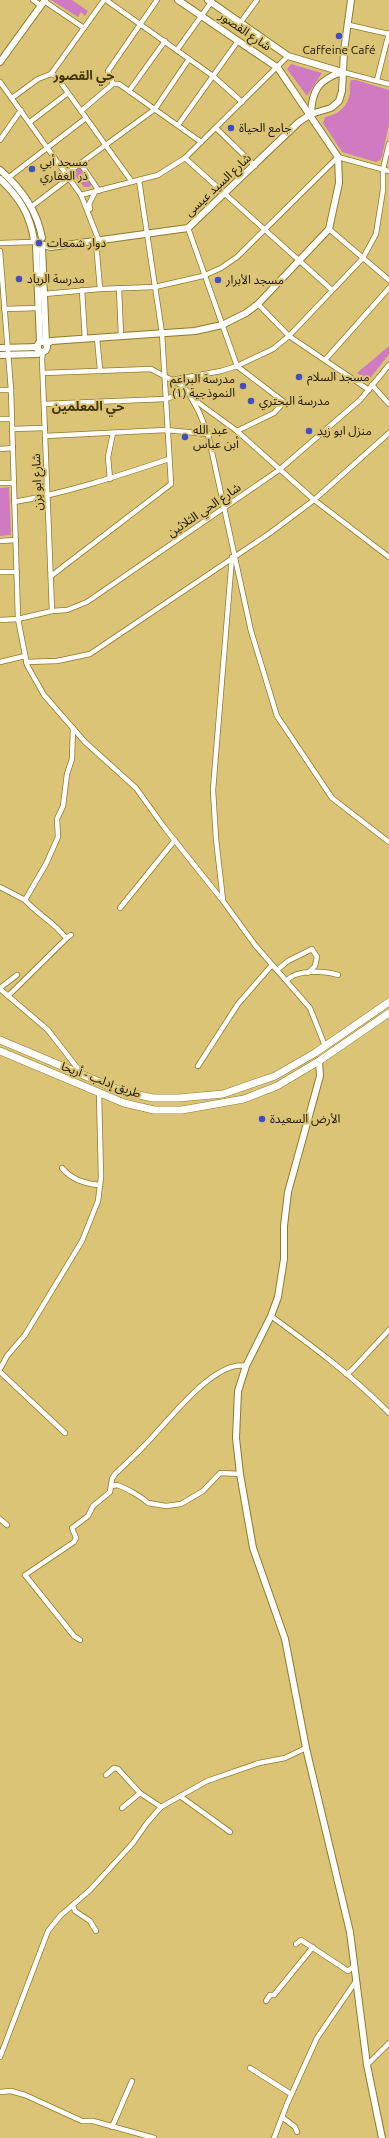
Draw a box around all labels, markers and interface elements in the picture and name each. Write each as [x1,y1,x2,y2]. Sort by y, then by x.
street label: شارع القصور [214,8,274,55]
marker: Caffeine Café [334,31,344,41]
place label: Caffeine Café [302,43,376,56]
district label: حي القصور [52,68,115,86]
place label: جامع الحياة [239,121,291,137]
marker: جامع الحياة [226,123,236,133]
street label: شارع السيد عيسى [182,151,255,221]
place label: مسجد أبي ذر الغفاري [40,154,88,186]
marker: مسجد أبي ذر الغفاري [27,164,37,174]
place label: دوار شمعات [47,236,106,250]
marker: دوار شمعات [34,238,44,248]
place label: مدرسة الرياد [27,272,85,286]
place label: مسجد الأبرار [225,273,284,287]
marker: مدرسة الرياد [14,274,24,284]
marker: مسجد الأبرار [213,275,223,285]
place label: مسجد السلام [307,370,369,386]
place label: مدرسة البراعم النموذجية (١) [170,372,235,400]
marker: مسجد السلام [294,372,304,382]
marker: مدرسة البراعم النموذجية (١) [238,381,248,391]
place label: مدرسة البحتري [259,394,330,411]
marker: مدرسة البحتري [246,396,256,406]
district label: حي المعلمين [52,399,124,417]
place label: عبد الله أبن عباس [193,423,239,451]
place label: منزل ابو زيد [317,424,372,438]
marker: منزل ابو زيد [304,426,314,436]
marker: عبد الله أبن عباس [180,432,190,442]
street label: شارع ابو يزن [29,453,47,511]
street label: شارع الحي الثلاثين [165,480,245,542]
street label: طريق إدلب - أريحا [59,1059,143,1102]
place label: الأرض السعيدة [270,1112,341,1126]
marker: الأرض السعيدة [257,1114,267,1124]

